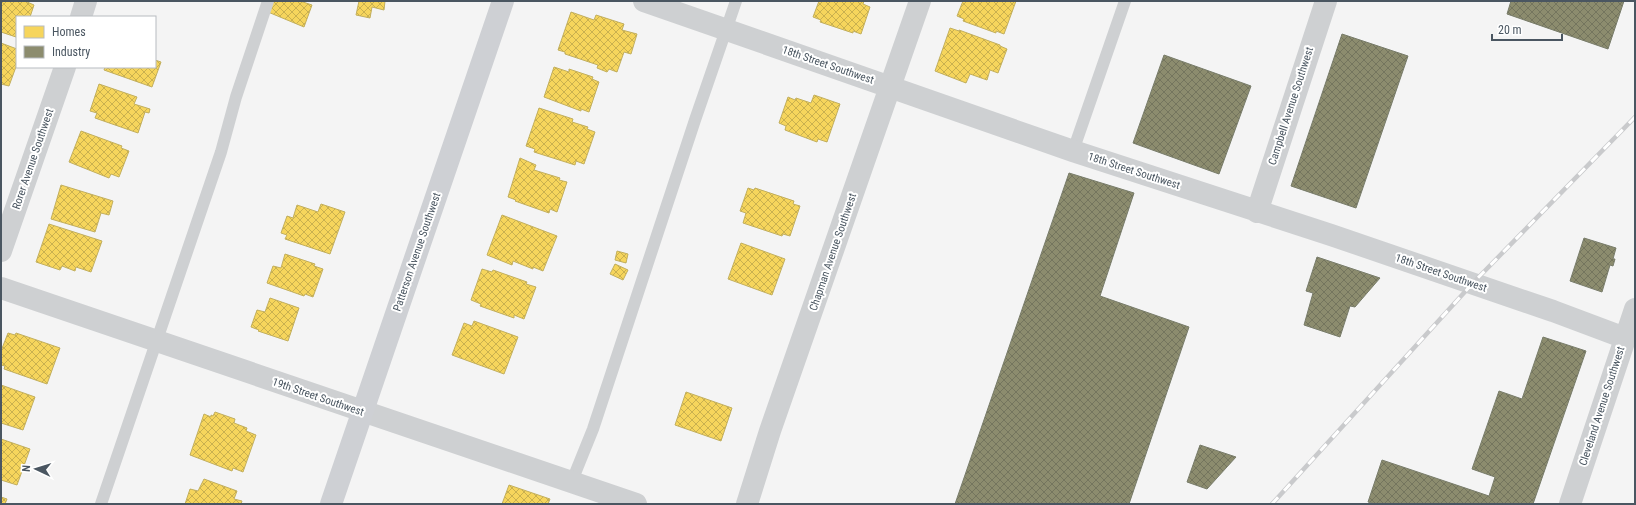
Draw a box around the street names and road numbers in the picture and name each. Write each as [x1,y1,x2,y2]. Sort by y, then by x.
street label: 18th Street Southwest [781,43,875,87]
street label: Campbell Avenue Southwest [1266,45,1316,167]
street label: Rorer Avenue Southwest [10,107,56,211]
street label: 18th Street Southwest [1086,150,1182,192]
street label: Patterson Avenue Southwest [391,191,443,313]
street label: Chapman Avenue Southwest [807,191,859,313]
street label: 18th Street Southwest [1394,251,1488,295]
street label: Cleveland Avenue Southwest [1577,345,1627,467]
street label: 19th Street Southwest [271,375,365,419]

